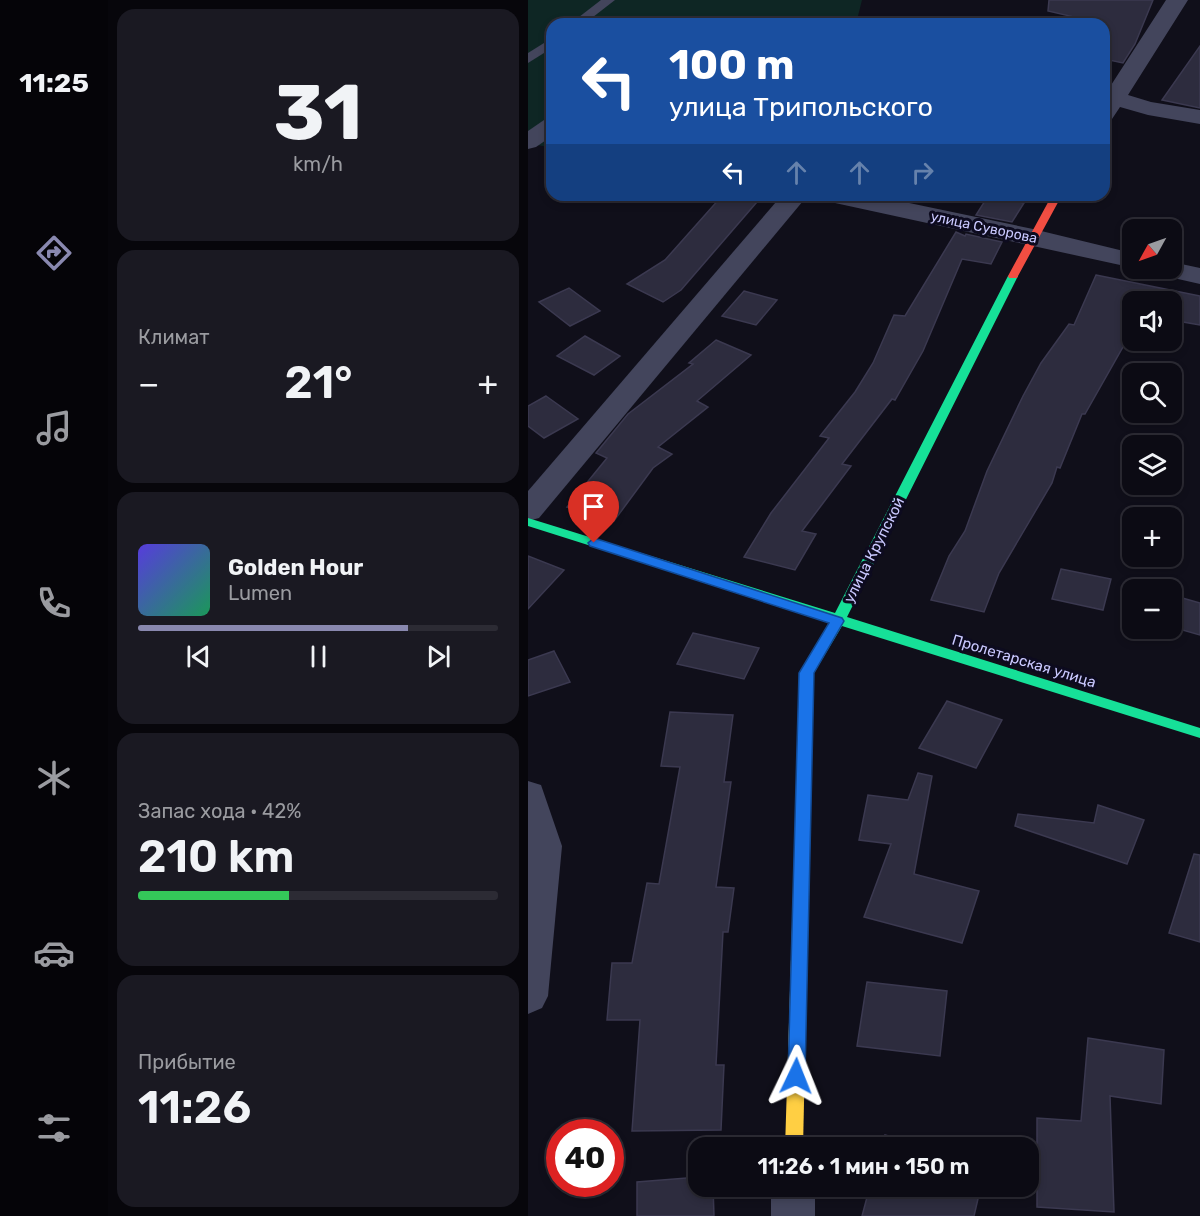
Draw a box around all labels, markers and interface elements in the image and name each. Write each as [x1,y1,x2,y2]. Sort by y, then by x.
text: 100 m [669,40,794,90]
icon: left [570,42,648,120]
text: 31 [273,66,363,159]
text: 11:25 [19,67,89,99]
text: улица Трипольского [669,91,933,123]
text: km/h [293,152,343,176]
icon: left [717,156,750,189]
icon: ahead [780,156,813,189]
icon: ahead [843,156,876,189]
icon: right [906,156,939,189]
street label: улица Суворова [929,208,1039,247]
north arrow [1122,219,1182,279]
map controls [1122,219,1182,639]
icon: directions [33,232,75,274]
button: sound [1122,291,1182,351]
text: Климат [138,325,210,349]
text: 21° [284,356,353,409]
button: search [1122,363,1182,423]
text: − [138,364,159,403]
text: + [477,364,498,403]
icon: music [33,407,75,449]
button: layers [1122,435,1182,495]
pin [568,481,619,543]
icon: arrive [577,490,610,523]
street label: улица Крупской [840,494,908,606]
button: + [1122,507,1182,567]
text: Golden Hour [228,554,363,581]
button: − [1122,579,1182,639]
text: Lumen [228,581,292,605]
icon: phone [33,582,75,624]
street label: Пролетарская улица [950,631,1098,691]
icon: previous [182,640,215,673]
icon: pause [302,640,335,673]
icon: next [422,640,455,673]
icon: climate [33,757,75,799]
text: Запас хода · 42% [138,799,301,823]
text: 210 km [138,830,295,883]
icon: car [33,932,75,974]
position arrow [764,1044,828,1108]
text: Прибытие [138,1050,236,1074]
text: 11:26 [138,1081,251,1134]
icon: filters [33,1107,75,1149]
speed limit sign: 40 [546,1119,624,1197]
text: 11:26 · 1 мин · 150 m [757,1153,970,1180]

